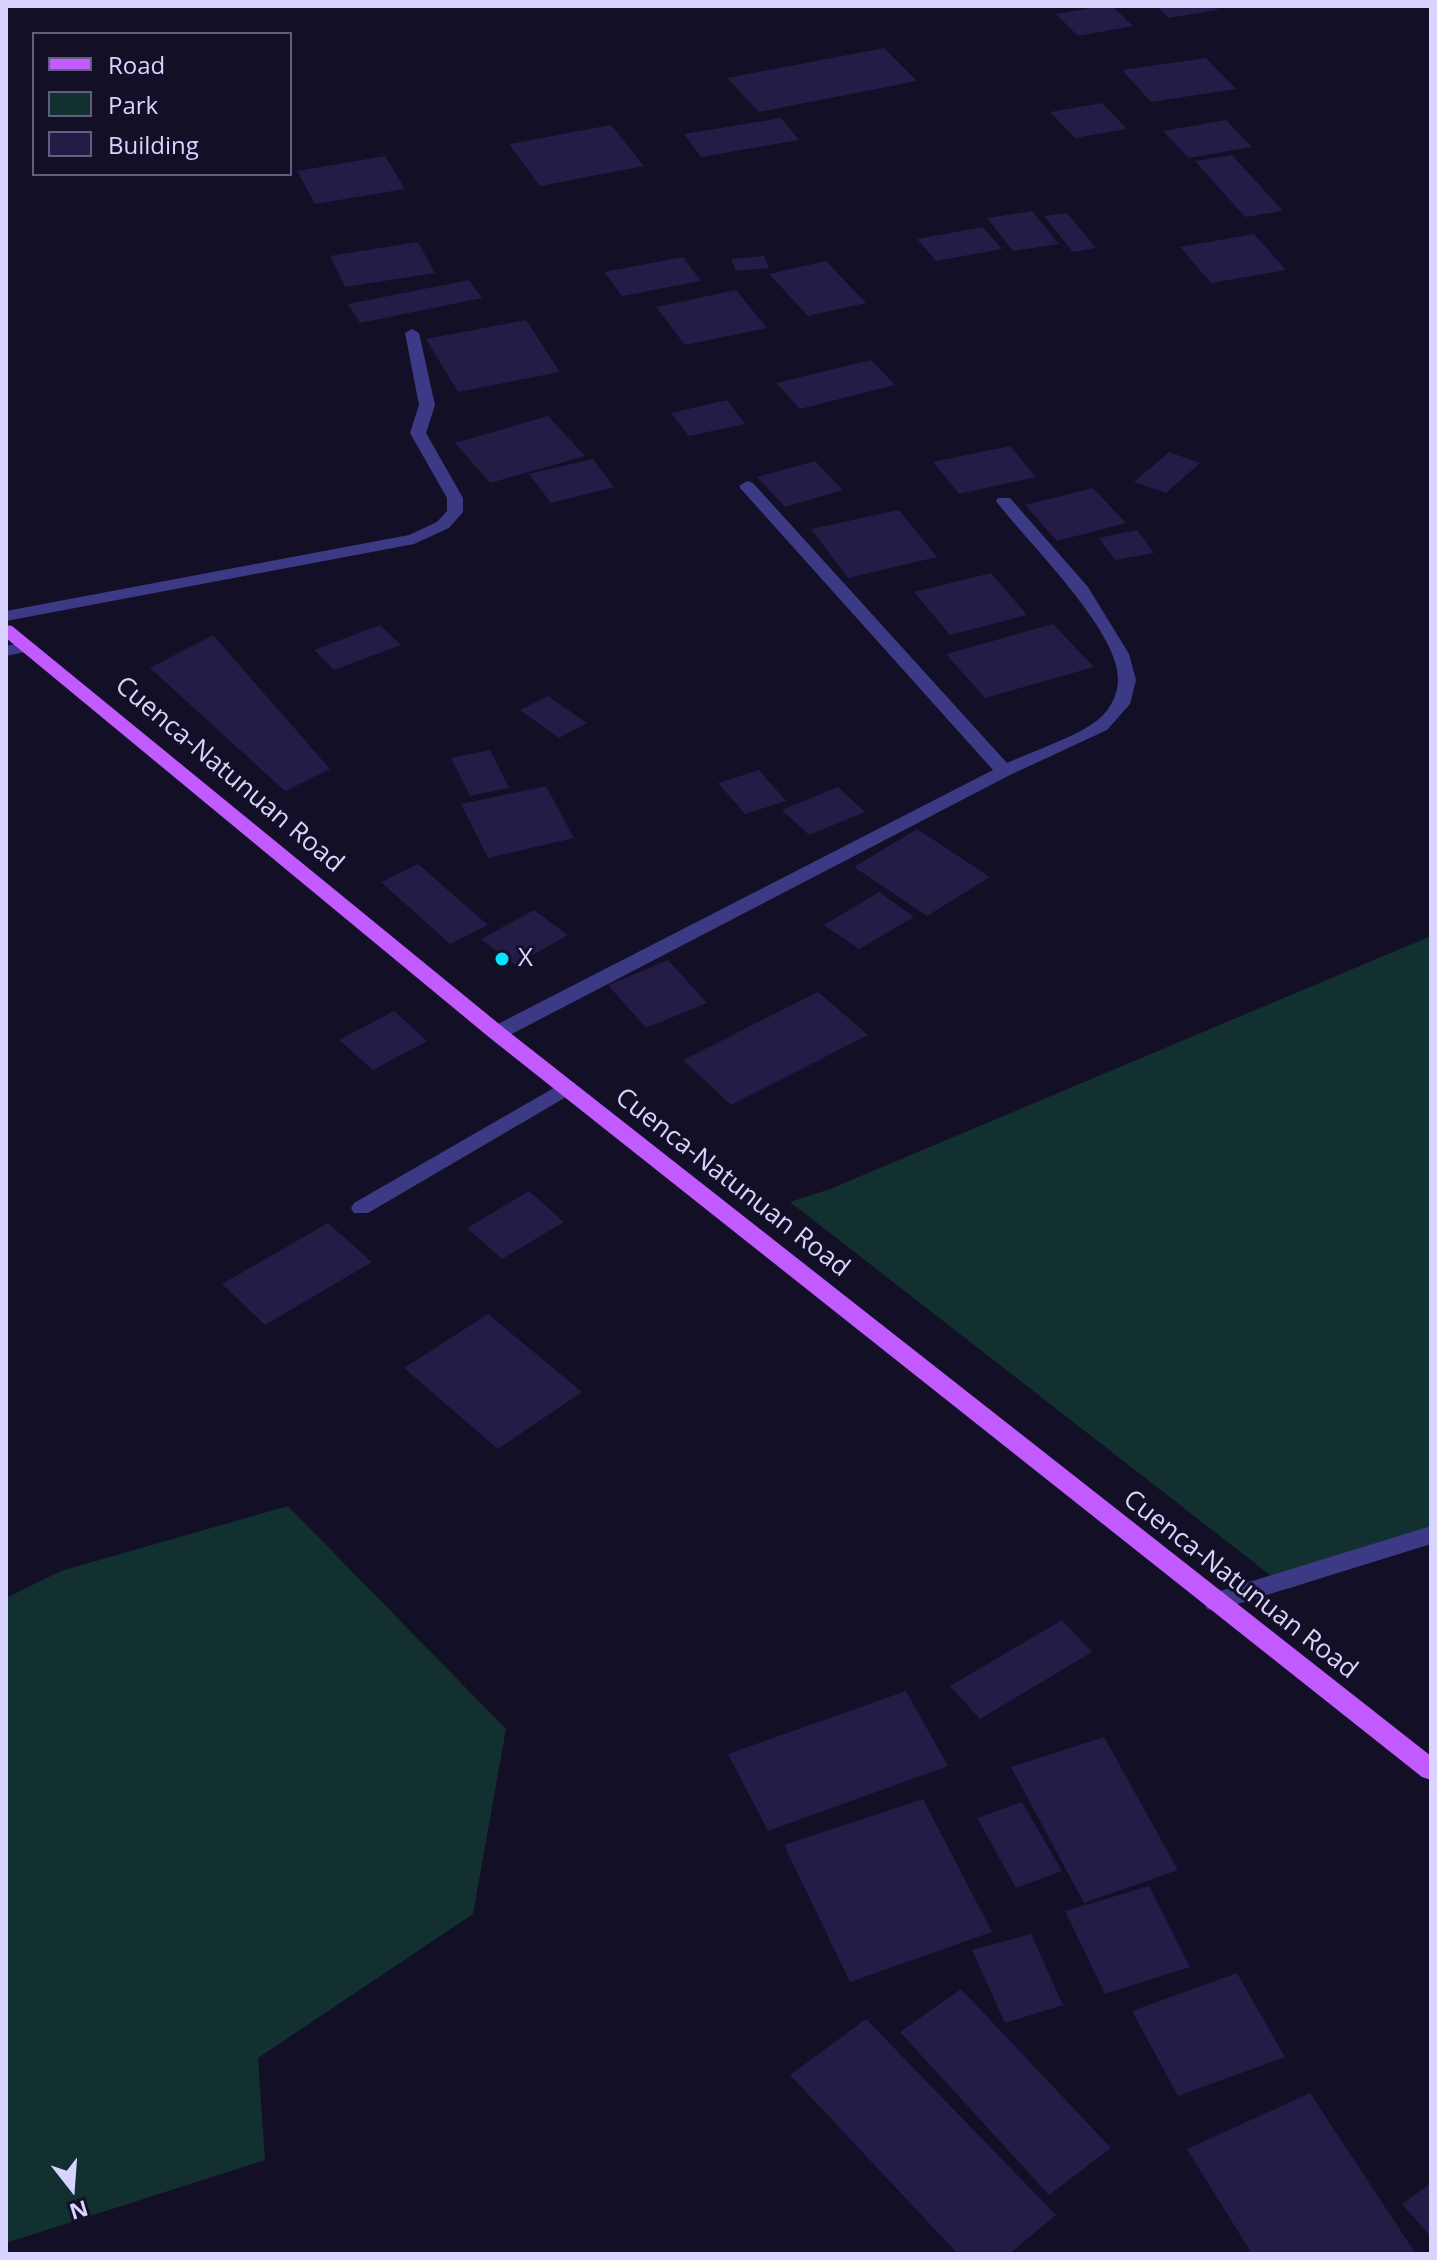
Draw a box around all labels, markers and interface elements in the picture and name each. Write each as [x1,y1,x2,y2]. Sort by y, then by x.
legend [32,32,292,176]
text: Road [108,48,165,81]
text: Park [108,88,158,121]
text: Building [108,128,199,161]
street label: Cuenca-Natunuan Road [108,670,350,880]
place label: X [518,943,533,975]
marker: X [493,950,511,968]
street label: Cuenca-Natunuan Road [609,1082,855,1284]
street label: Cuenca-Natunuan Road [1117,1484,1363,1686]
north arrow [32,2148,112,2228]
text: N [66,2194,92,2228]

